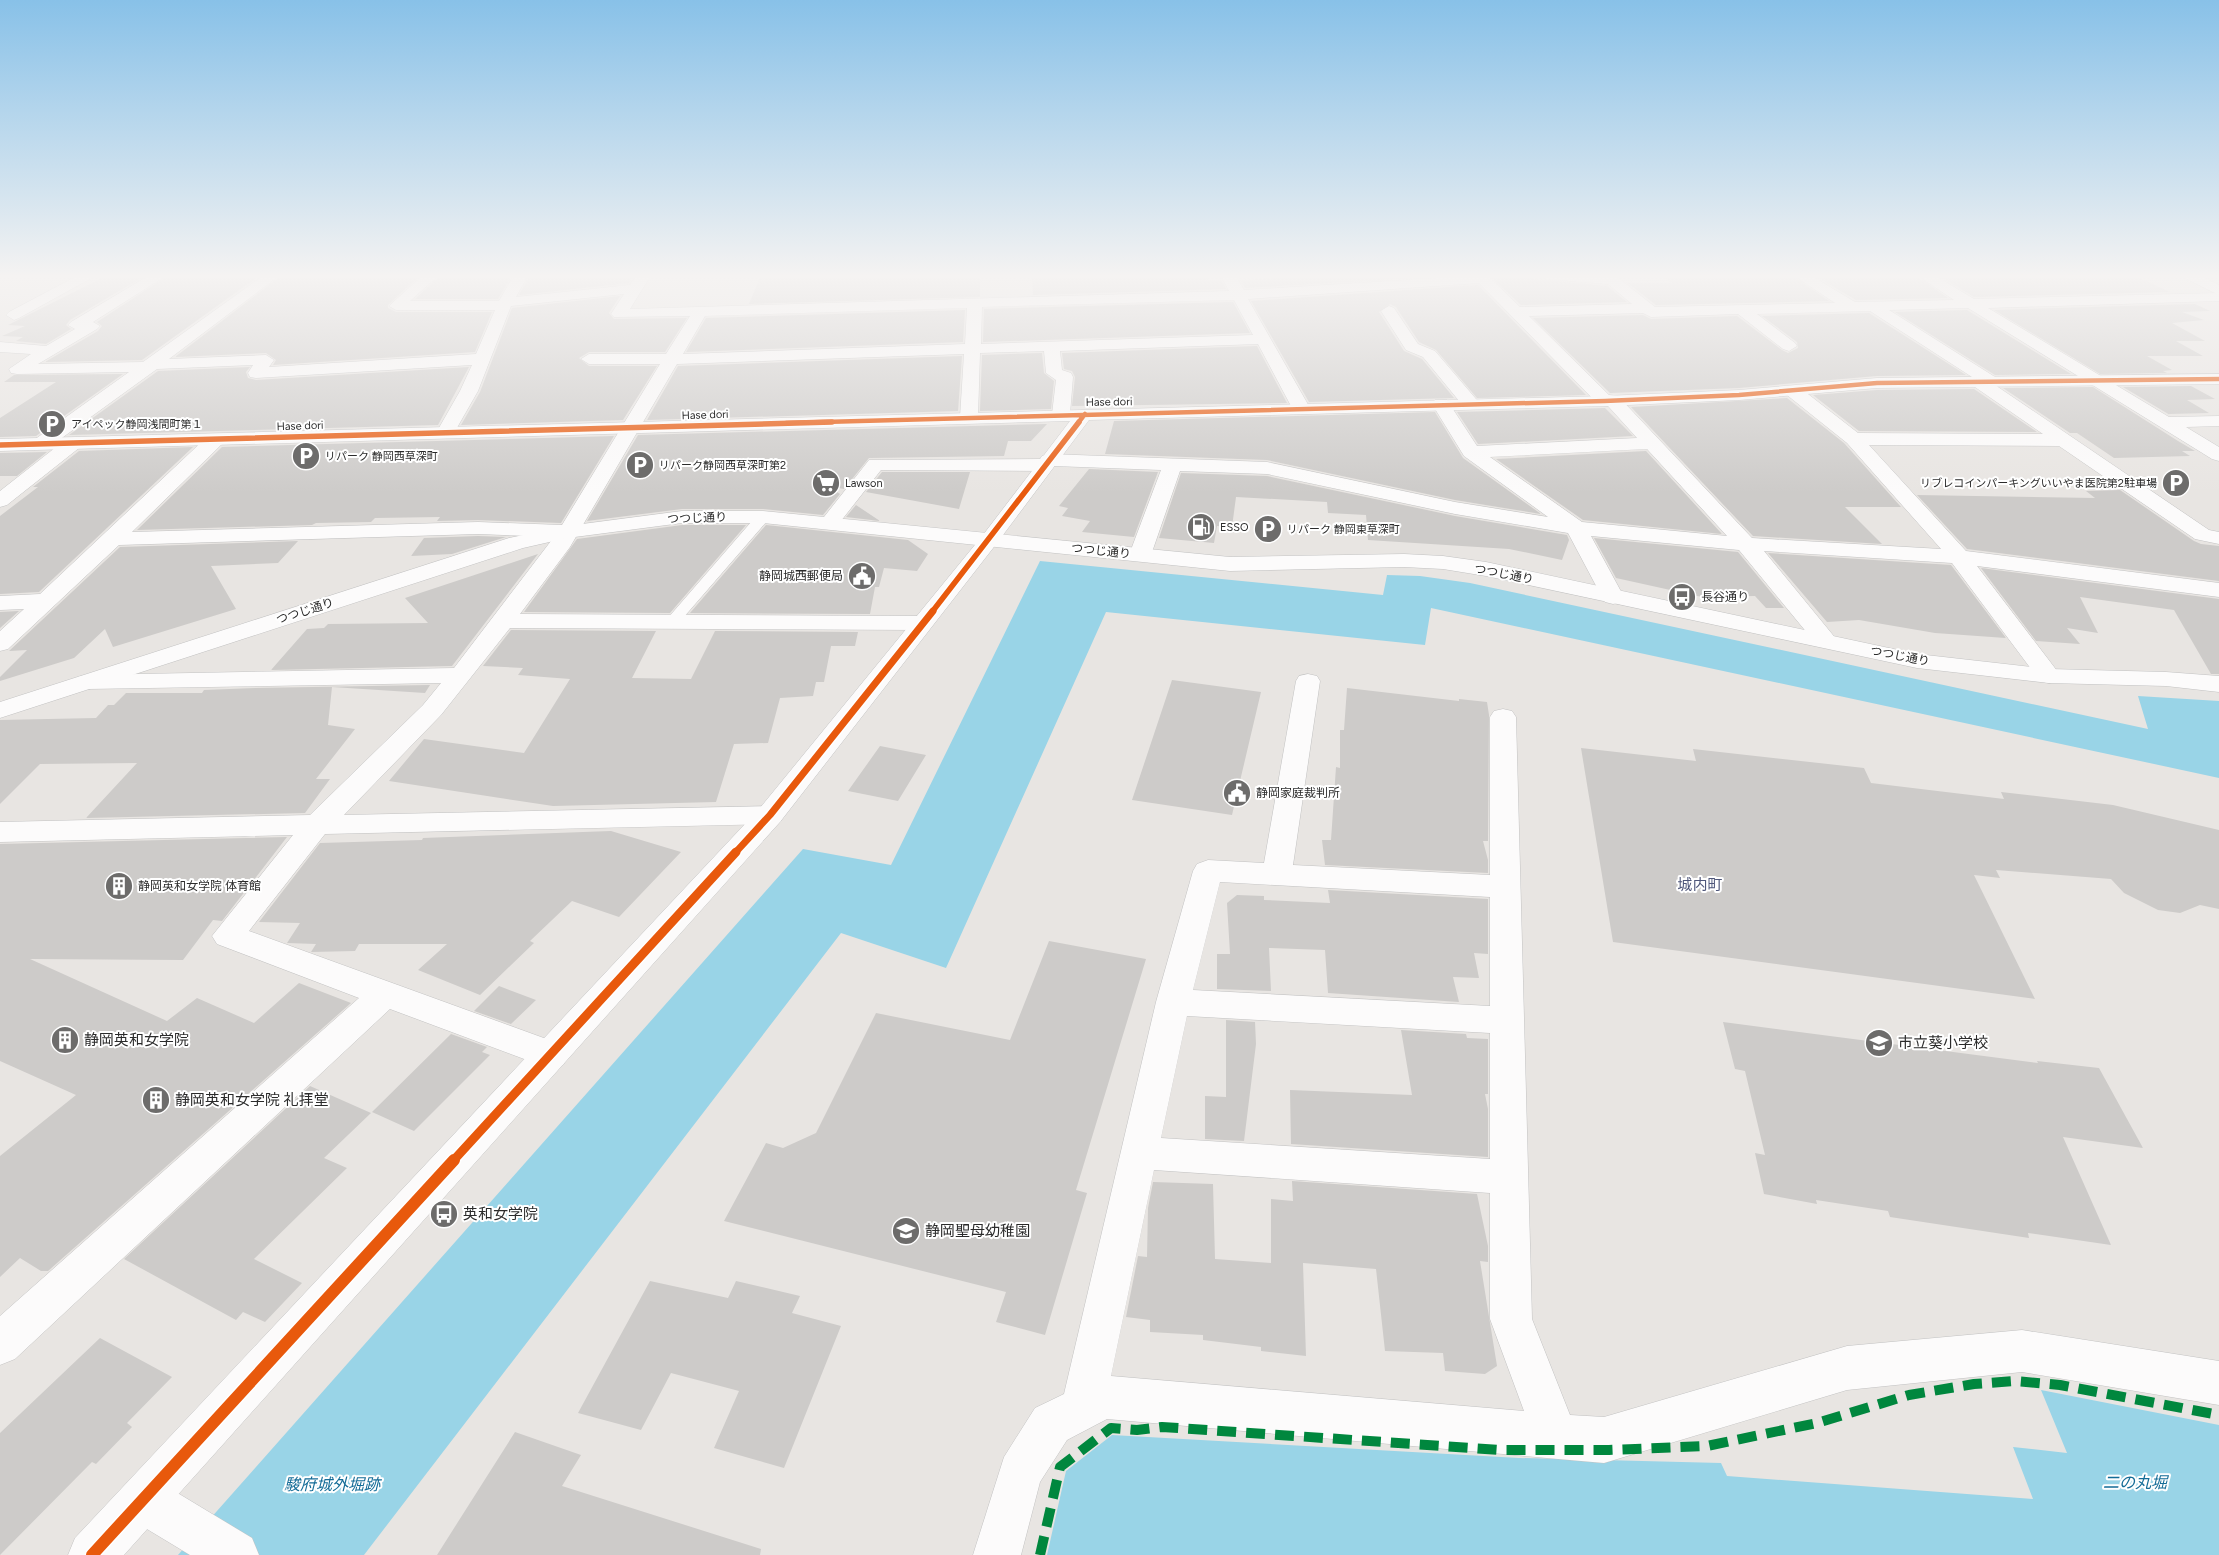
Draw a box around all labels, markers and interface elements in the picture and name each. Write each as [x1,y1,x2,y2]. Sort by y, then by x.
street label: Hase dori [1085,395,1133,409]
street label: Hase dori [681,408,729,422]
parking icon: アイペック静岡浅間町第１ [37,409,67,439]
place label: アイペック静岡浅間町第１ [71,418,202,431]
street label: Hase dori [276,419,324,433]
parking icon: リパーク 静岡西草深町 [291,441,321,471]
place label: リパーク 静岡西草深町 [325,450,438,463]
parking icon: リパーク静岡西草深町第2 [625,450,655,480]
place label: リパーク静岡西草深町第2 [659,459,786,472]
supermarket icon: Lawson [811,468,841,498]
parking icon: リブレコインパーキングいいやま医院第2駐車場 [2161,468,2191,498]
place label: Lawson [845,477,883,490]
place label: リブレコインパーキングいいやま医院第2駐車場 [1920,477,2157,490]
street label: つつじ通り [667,510,727,526]
fuel station icon: ESSO [1186,512,1216,542]
parking icon: リパーク 静岡東草深町 [1253,514,1283,544]
place label: ESSO [1220,521,1249,534]
place label: リパーク 静岡東草深町 [1287,523,1400,536]
street label: つつじ通り [1070,541,1132,561]
public building icon: 静岡城西郵便局 [847,561,877,591]
street label: つつじ通り [1473,561,1535,587]
place label: 静岡城西郵便局 [759,569,843,583]
bus stop icon: 長谷通り [1667,582,1697,612]
place label: 長谷通り [1701,590,1749,604]
street label: つつじ通り [274,595,336,627]
street label: つつじ通り [1869,643,1931,669]
public building icon: 静岡家庭裁判所 [1222,778,1252,808]
place label: 静岡家庭裁判所 [1256,786,1340,800]
building icon: 静岡英和女学院 体育館 [104,871,134,901]
district label: 城内町 [1677,876,1723,894]
place label: 静岡英和女学院 体育館 [138,879,261,893]
building icon: 静岡英和女学院 [50,1025,80,1055]
school or university icon: 市立葵小学校 [1864,1028,1894,1058]
place label: 静岡英和女学院 [84,1031,189,1049]
place label: 市立葵小学校 [1898,1034,1988,1052]
building icon: 静岡英和女学院 礼拝堂 [141,1085,171,1115]
place label: 静岡英和女学院 礼拝堂 [175,1091,329,1109]
bus stop icon: 英和女学院 [429,1199,459,1229]
place label: 英和女学院 [463,1205,538,1223]
school or university icon: 静岡聖母幼稚園 [891,1216,921,1246]
place label: 静岡聖母幼稚園 [925,1222,1030,1240]
water label: 二の丸堀 [2103,1473,2170,1492]
water label: 駿府城外堀跡 [284,1475,383,1494]

